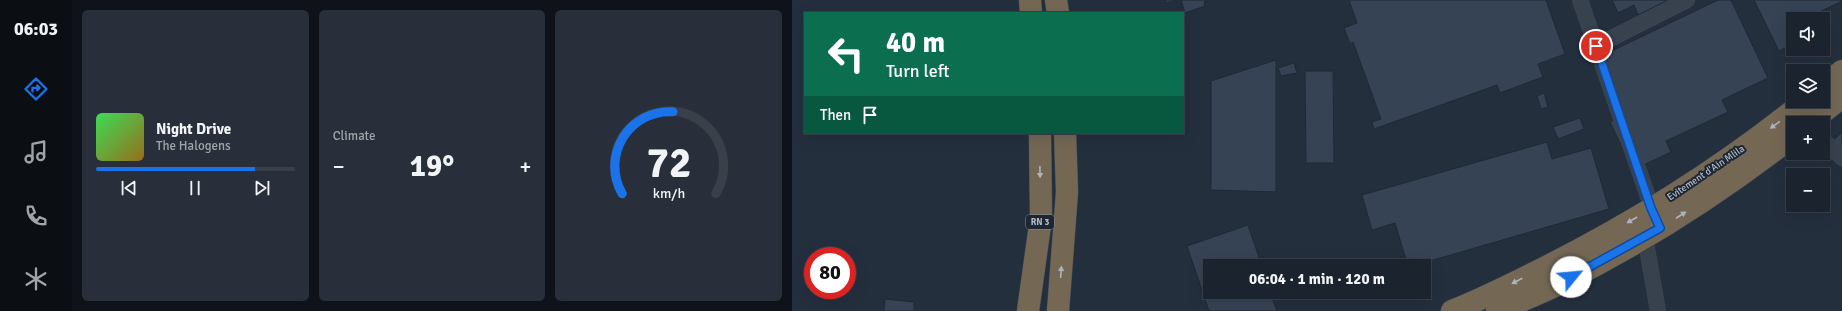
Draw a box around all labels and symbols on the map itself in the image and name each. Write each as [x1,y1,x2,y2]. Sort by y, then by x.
pin [1579,29,1613,63]
one-way arrow [1769,121,1780,129]
street label: Evitement d'Ain Mlila [1665,143,1747,203]
one-way arrow [1037,166,1043,179]
one-way arrow [1675,211,1686,219]
road number: RN 3 [1026,215,1054,229]
one-way arrow [1626,217,1638,224]
speed limit sign: 80 [804,247,856,299]
position arrow [1550,256,1592,298]
one-way arrow [1058,266,1065,278]
one-way arrow [1511,278,1523,284]

